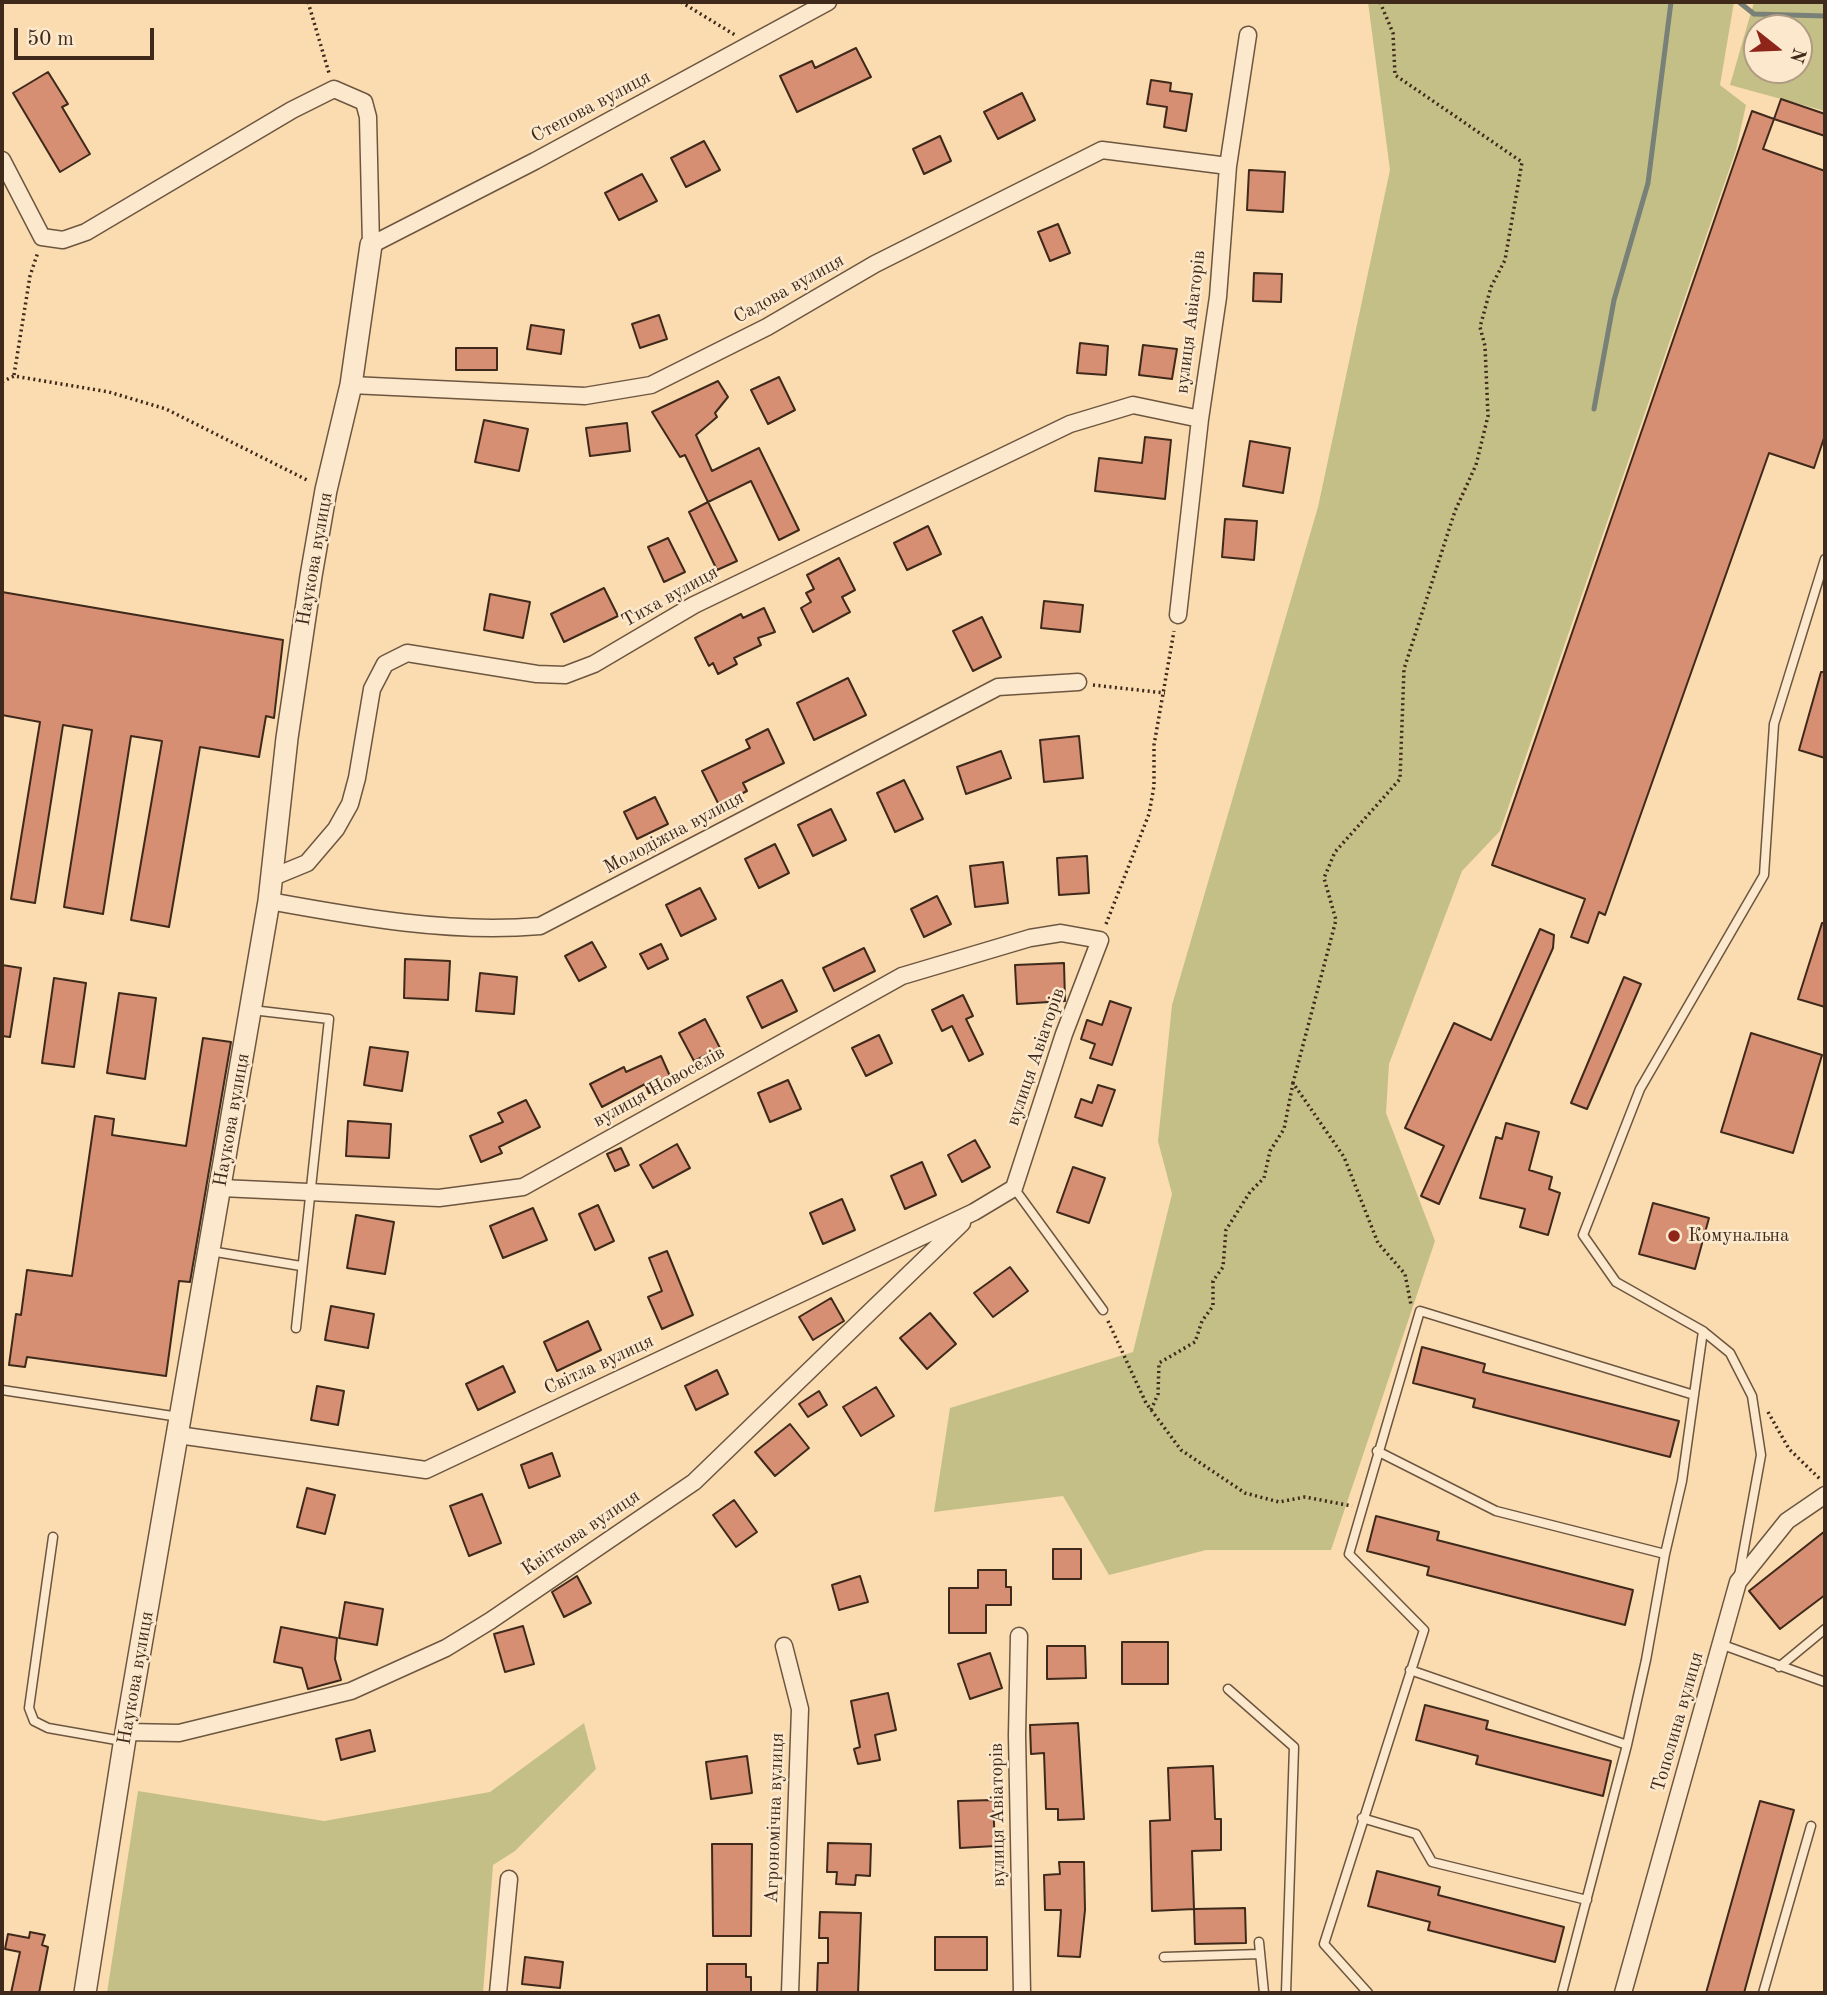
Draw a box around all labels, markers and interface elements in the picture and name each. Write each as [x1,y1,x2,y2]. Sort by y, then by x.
scale bar [18,14,158,58]
north arrow [1743,14,1813,84]
text: 50 m [27,29,74,50]
text: N [1785,45,1808,65]
street label: Степова вулиця [527,66,655,148]
street label: Садова вулиця [730,249,848,329]
street label: вулиця Авіаторів [1171,249,1211,395]
street label: Наукова вулиця [292,490,338,628]
street label: Тиха вулиця [618,561,722,633]
street label: Молодіжна вулиця [600,786,748,880]
street label: вулиця Авіаторів [1002,985,1070,1129]
street label: вулиця Новоселів [589,1041,729,1133]
street label: Наукова вулиця [209,1051,255,1189]
place label: Комунальна [1688,1225,1789,1247]
marker: Комунальна [1666,1228,1682,1244]
street label: Світла вулиця [541,1330,657,1400]
street label: Квіткова вулиця [517,1485,645,1581]
street label: Наукова вулиця [113,1609,159,1747]
street label: Тополина вулиця [1647,1649,1709,1795]
street label: Агрономічна вулиця [761,1732,789,1904]
street label: вулиця Авіаторів [985,1743,1011,1887]

